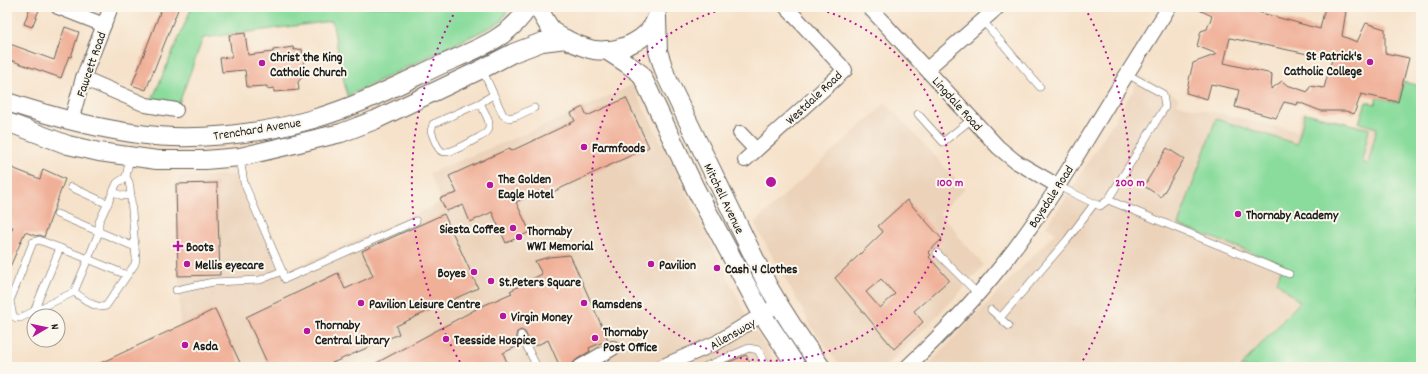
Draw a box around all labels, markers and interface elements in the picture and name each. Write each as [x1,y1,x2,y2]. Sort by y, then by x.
street label: Fawcett Road [72,30,112,100]
place label: St Patrick's Catholic College [1284,48,1363,82]
place label: Christ the King Catholic Church [270,49,347,83]
marker: St Patrick's Catholic College [1365,57,1375,67]
marker: Christ the King Catholic Church [257,58,267,68]
street label: Westdale Road [782,67,847,130]
street label: Lingdale Road [926,73,986,136]
street label: Trenchard Avenue [212,114,303,147]
place label: Farmfoods [592,140,646,159]
marker: Farmfoods [579,142,589,152]
street label: Mitchell Avenue [697,161,748,238]
street label: Baysdale Road [1025,162,1079,232]
place label: The Golden Eagle Hotel [498,171,554,205]
centre of rings [764,175,778,189]
text: 100 m [937,175,963,192]
text: 200 m [1115,175,1145,192]
marker: The Golden Eagle Hotel [485,180,495,190]
place label: Thornaby Academy [1246,207,1339,226]
marker: Thornaby Academy [1233,209,1243,219]
place label: Siesta Coffee [439,221,505,240]
marker: Siesta Coffee [508,223,518,233]
place label: Thornaby WWI Memorial [527,223,594,257]
marker: Thornaby WWI Memorial [514,232,524,242]
place label: Boots [186,239,215,258]
marker: Boots [173,241,183,251]
place label: Mellis eyecare [195,257,264,276]
place label: Pavilion [659,257,696,276]
marker: Mellis eyecare [182,259,192,269]
marker: Pavilion [646,259,656,269]
place label: Cash 4 Clothes [725,261,798,280]
marker: Cash 4 Clothes [712,263,722,273]
place label: Boyes [438,265,467,284]
marker: Boyes [469,267,479,277]
place label: St.Peters Square [499,274,581,293]
marker: St.Peters Square [486,276,496,286]
place label: Pavilion Leisure Centre [369,296,481,315]
place label: Ramsdens [592,296,643,315]
marker: Pavilion Leisure Centre [356,298,366,308]
marker: Ramsdens [579,298,589,308]
north arrow [26,308,66,348]
place label: Virgin Money [511,309,573,328]
marker: Virgin Money [498,311,508,321]
street label: Allensway [707,314,760,356]
place label: Thornaby Central Library [315,317,390,351]
text: N [46,323,62,331]
place label: Thornaby Post Office [603,324,657,358]
marker: Thornaby Central Library [302,326,312,336]
place label: Teesside Hospice [454,332,536,351]
marker: Thornaby Post Office [590,333,600,343]
marker: Teesside Hospice [441,334,451,344]
place label: Asda [193,338,219,357]
marker: Asda [180,340,190,350]

